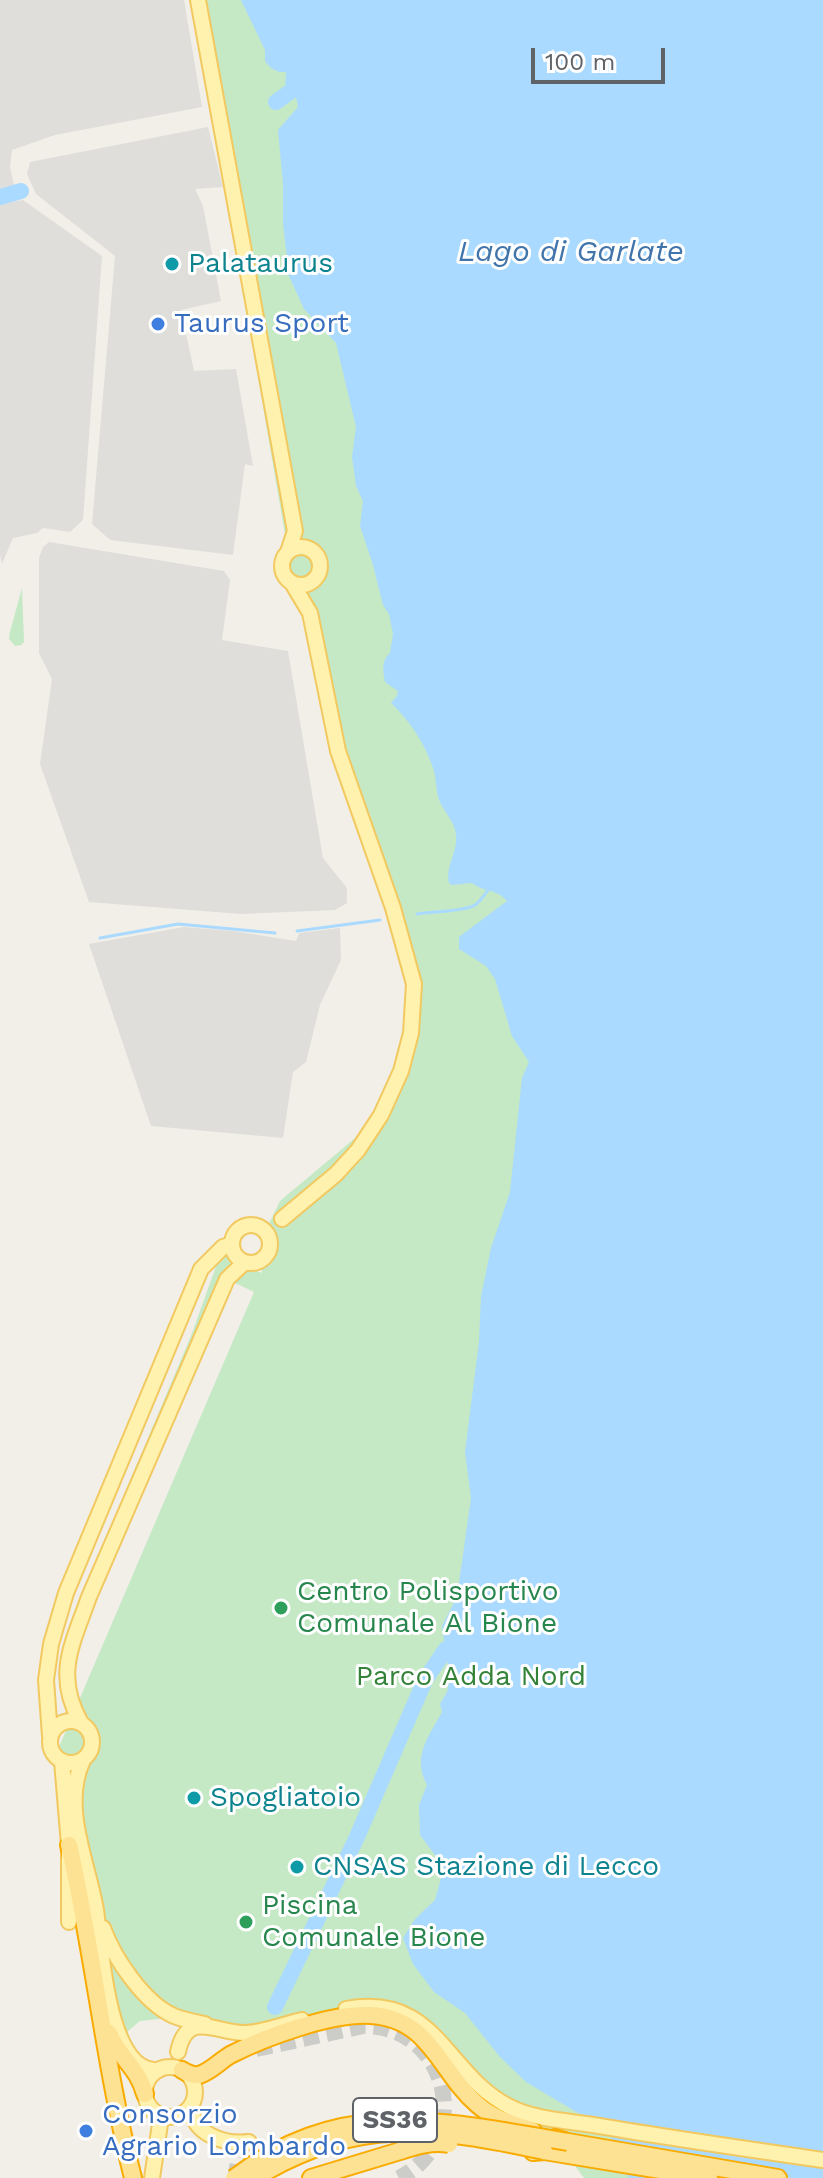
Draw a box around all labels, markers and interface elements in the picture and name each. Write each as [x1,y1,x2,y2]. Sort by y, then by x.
scale bar [535,32,669,82]
text: 100 m [545,48,615,76]
water label: Lago di Garlate [458,234,684,270]
place label: Palataurus [188,247,333,281]
marker: Palataurus [163,255,181,273]
place label: Taurus Sport [174,307,349,341]
marker: Taurus Sport [149,315,167,333]
place label: Centro Polisportivo Comunale Al Bione [297,1575,558,1641]
marker: Centro Polisportivo Comunale Al Bione [272,1599,290,1617]
park label: Parco Adda Nord [356,1660,586,1694]
place label: Spogliatoio [210,1781,361,1815]
marker: Spogliatoio [185,1789,203,1807]
place label: CNSAS Stazione di Lecco [313,1850,659,1884]
marker: CNSAS Stazione di Lecco [288,1858,306,1876]
place label: Piscina Comunale Bione [262,1889,485,1955]
marker: Piscina Comunale Bione [237,1913,255,1931]
place label: Consorzio Agrario Lombardo [102,2098,346,2164]
road number: SS36 [353,2098,437,2142]
marker: Consorzio Agrario Lombardo [77,2122,95,2140]

